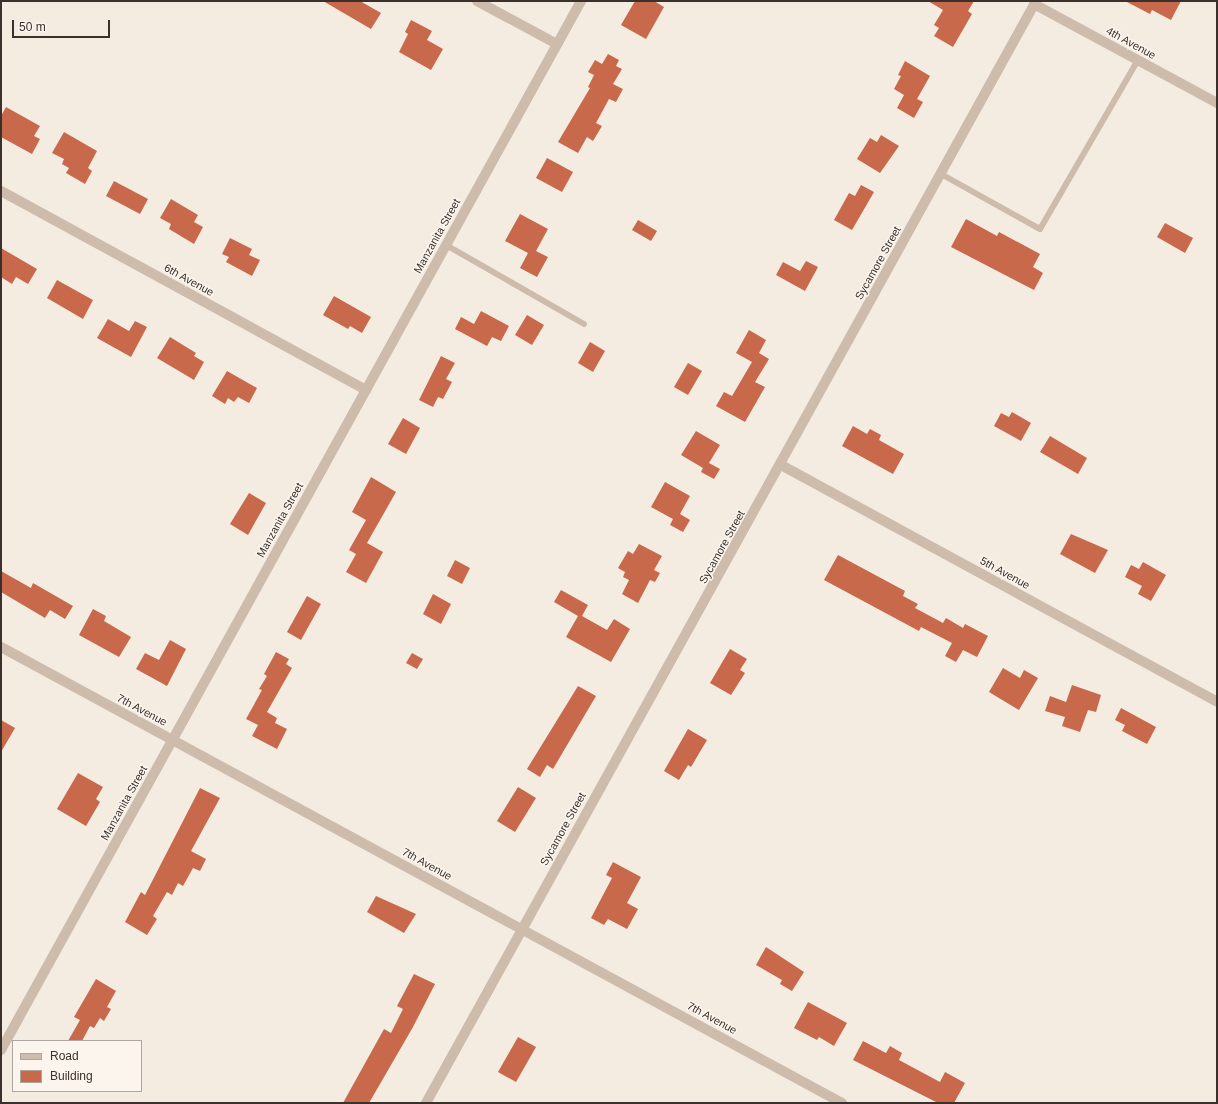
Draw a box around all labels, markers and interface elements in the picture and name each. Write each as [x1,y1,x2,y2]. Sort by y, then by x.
scale bar [14,12,112,38]
text: 50 m [19,20,46,34]
street label: 4th Avenue [1104,24,1158,62]
street label: Manzanita Street [411,196,463,276]
street label: Sycamore Street [852,224,904,302]
street label: 6th Avenue [162,261,216,299]
street label: Manzanita Street [254,480,306,560]
street label: Sycamore Street [696,508,748,586]
street label: 5th Avenue [978,554,1032,592]
street label: 7th Avenue [114,691,170,729]
street label: Manzanita Street [98,763,150,843]
street label: Sycamore Street [537,790,589,868]
street label: 7th Avenue [400,845,454,883]
street label: 7th Avenue [685,999,739,1037]
legend [12,1040,142,1092]
text: Road [50,1049,79,1063]
text: Building [50,1069,93,1083]

